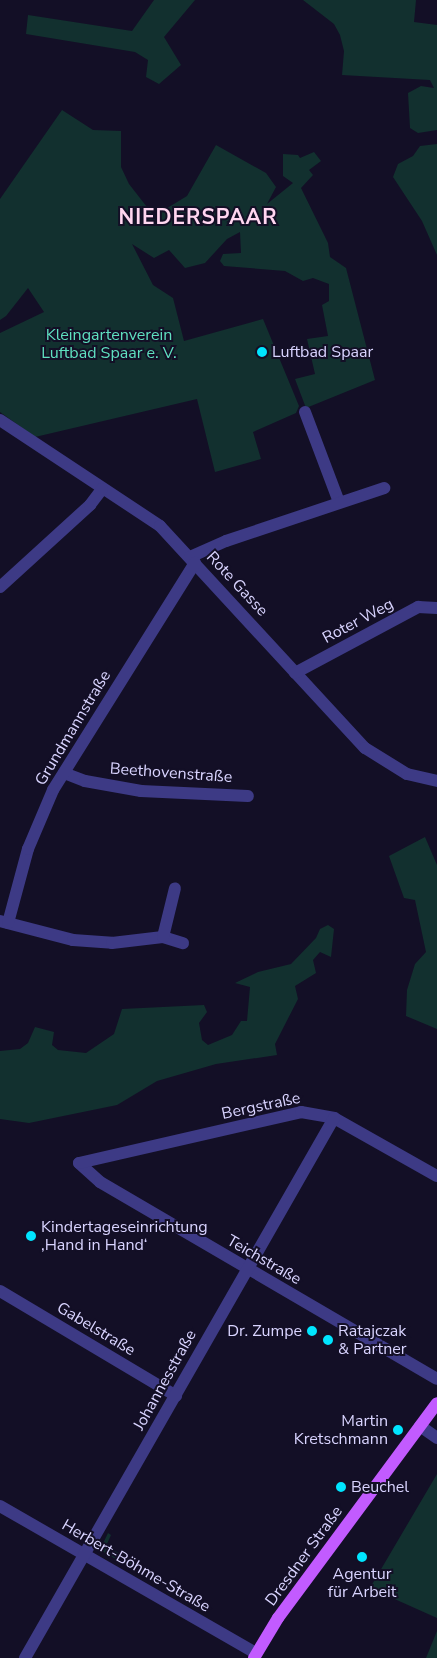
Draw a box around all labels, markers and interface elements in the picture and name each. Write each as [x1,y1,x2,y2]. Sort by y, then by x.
district label: NIEDERSPAAR [117,204,279,230]
park label: Kleingartenverein Luftbad Spaar e. V. [41,325,177,363]
place label: Luftbad Spaar [272,342,373,362]
marker: Luftbad Spaar [256,346,268,358]
street label: Rote Gasse [202,548,272,620]
street label: Roter Weg [319,594,397,648]
street label: Grundmannstraße [31,667,115,789]
street label: Beethovenstraße [109,759,233,787]
street label: Bergstraße [220,1088,302,1124]
place label: Kindertageseinrichtung ‚Hand in Hand‘ [41,1217,208,1255]
marker: Kindertageseinrichtung ‚Hand in Hand‘ [25,1230,37,1242]
street label: Teichstraße [223,1231,305,1289]
street label: Gabelstraße [53,1298,139,1360]
place label: Dr. Zumpe [227,1321,302,1341]
place label: Ratajczak & Partner [338,1321,407,1359]
marker: Dr. Zumpe [306,1325,318,1337]
street label: Johannesstraße [130,1326,200,1434]
marker: Ratajczak & Partner [322,1334,334,1346]
place label: Martin Kretschmann [294,1411,388,1449]
marker: Martin Kretschmann [392,1424,404,1436]
place label: Beuchel [351,1477,409,1497]
marker: Beuchel [335,1481,347,1493]
street label: Dresdner Straße [261,1502,347,1610]
street label: Herbert-Böhme-Straße [58,1516,214,1616]
marker: Agentur für Arbeit [356,1551,368,1563]
place label: Agentur für Arbeit [328,1564,396,1602]

